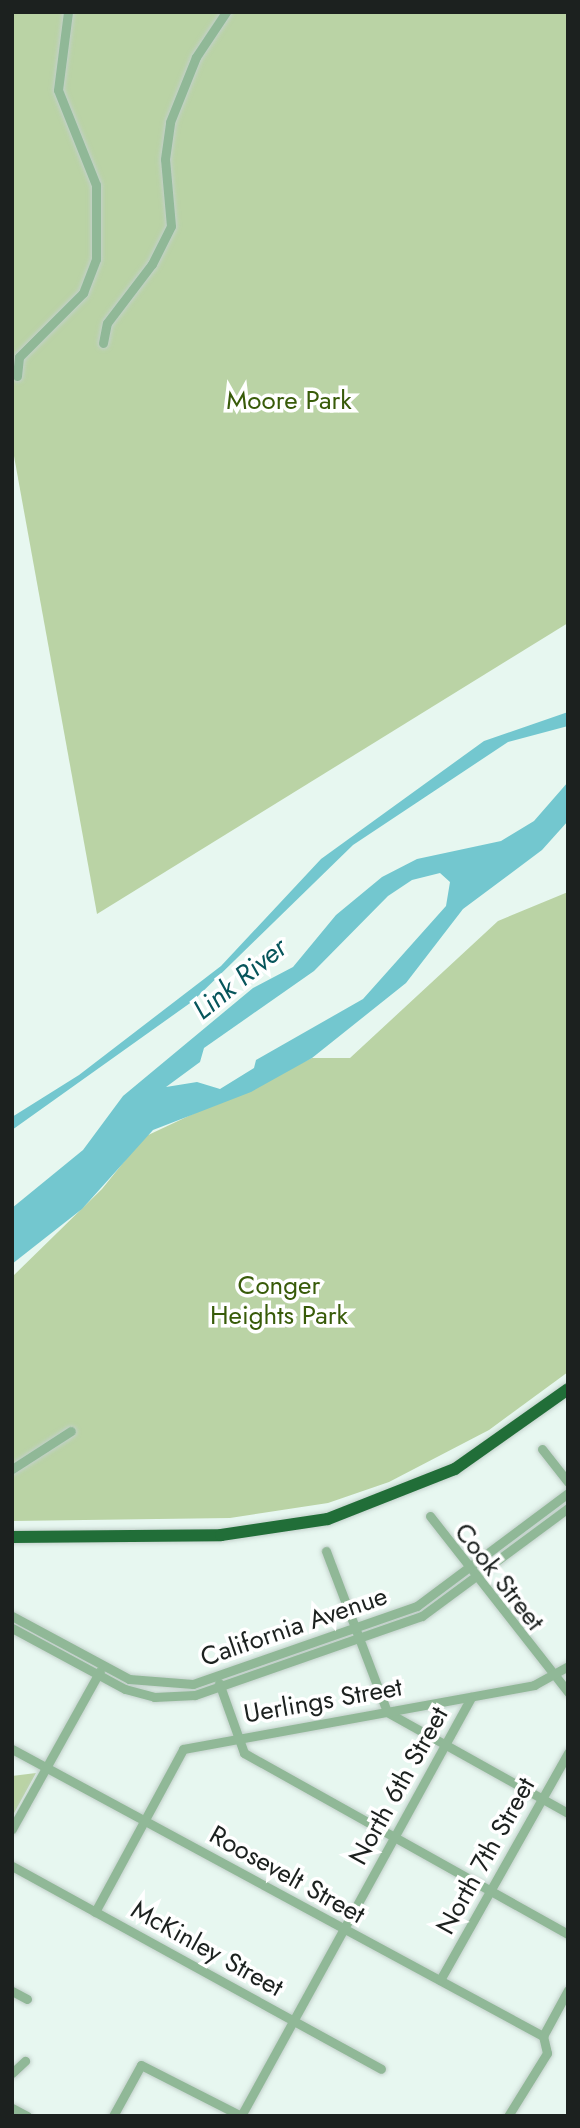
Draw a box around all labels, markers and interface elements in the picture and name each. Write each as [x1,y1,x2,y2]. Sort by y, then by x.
park label: Moore Park [226,385,352,417]
water label: Link River [186,931,294,1027]
park label: Conger Heights Park [210,1270,348,1332]
street label: Cook Street [447,1517,551,1637]
street label: California Avenue [197,1580,391,1674]
street label: Uerlings Street [241,1672,405,1730]
street label: North 6th Street [343,1702,455,1870]
street label: North 7th Street [430,1772,542,1940]
street label: Roosevelt Street [204,1819,370,1931]
street label: McKinley Street [126,1894,288,2004]

